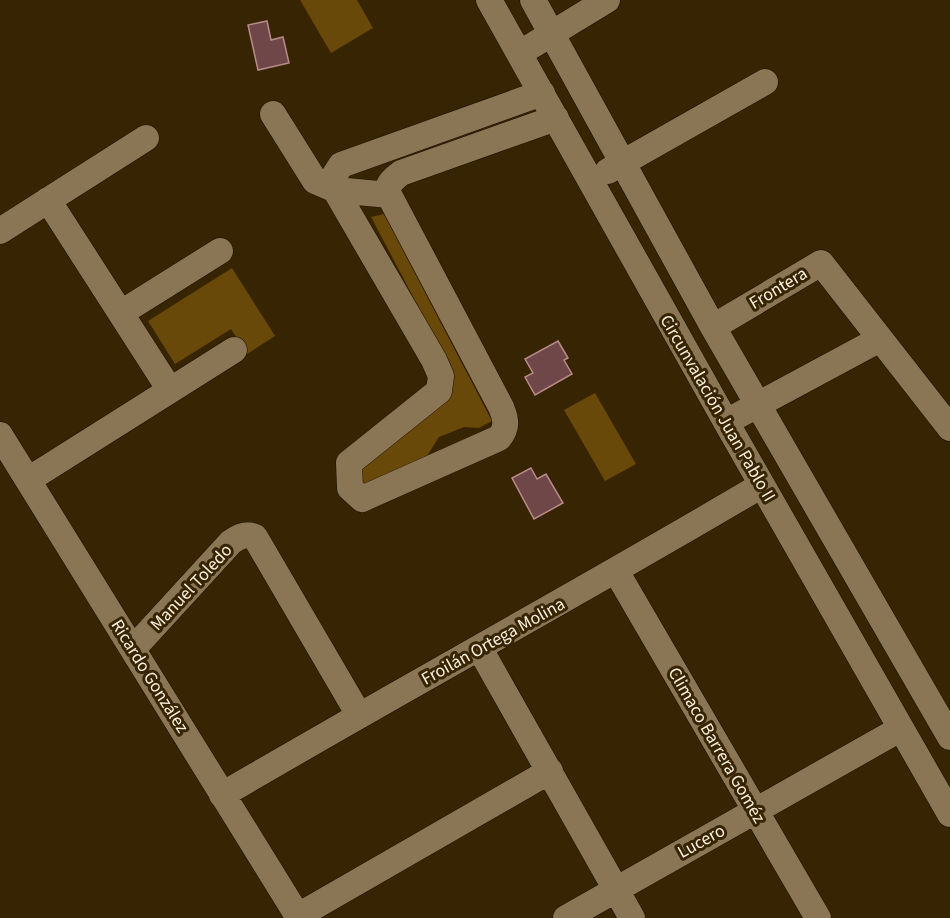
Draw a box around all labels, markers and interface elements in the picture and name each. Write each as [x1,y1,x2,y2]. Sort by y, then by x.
street label: Frontera [744,261,812,316]
street label: Circunvalación Juan Pablo II [654,310,781,506]
street label: Manuel Toledo [145,538,238,636]
street label: Froilán Ortega Molina [417,592,570,691]
street label: Ricardo González [105,615,195,738]
street label: Climaco Barrera Goméz [662,663,772,828]
street label: Lucero [673,818,730,865]

